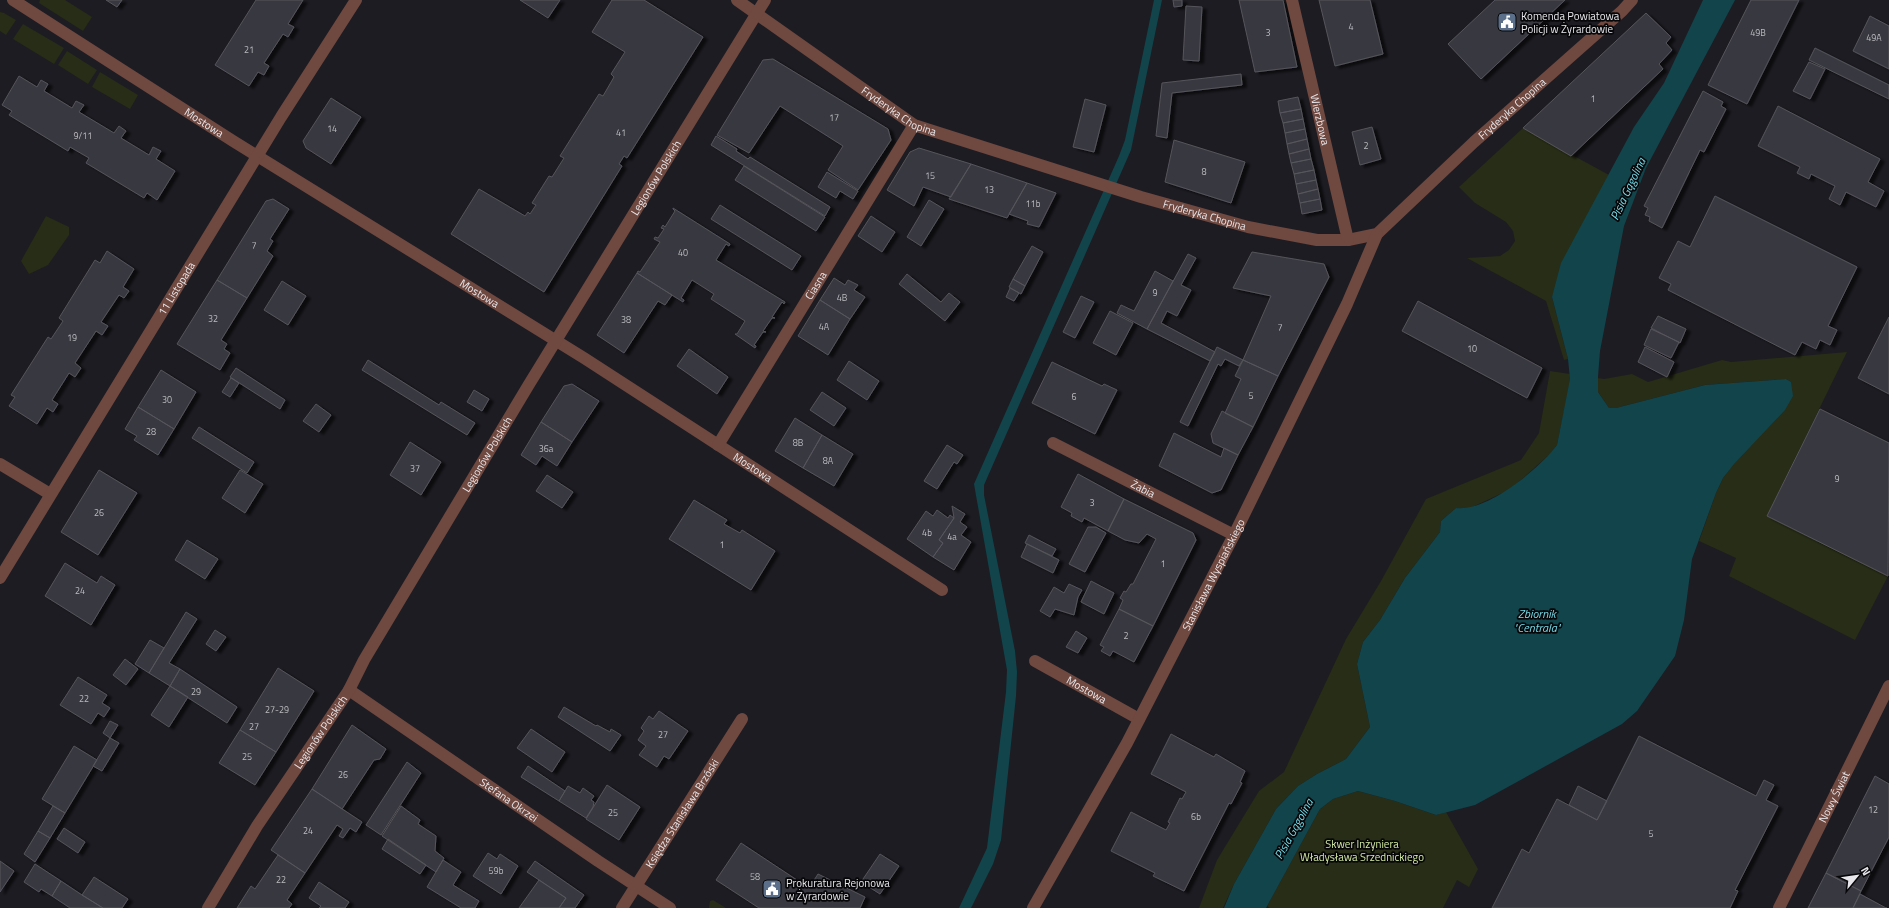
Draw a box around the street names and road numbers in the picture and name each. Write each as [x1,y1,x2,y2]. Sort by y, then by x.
street label: Fryderyka Chopina [1474,74,1550,143]
street label: Fryderyka Chopina [858,82,939,140]
street label: Wierzbowa [1306,93,1334,147]
street label: Mostowa [181,104,227,141]
street label: Legionów Polskich [627,137,685,218]
street label: Fryderyka Chopina [1161,196,1249,234]
street label: 11 Listopada [154,258,199,318]
street label: Ciasna [801,268,831,303]
street label: Mostowa [457,275,503,312]
street label: Legionów Polskich [458,413,516,495]
street label: Mostowa [730,449,776,486]
street label: Żabia [1128,476,1158,502]
street label: Stanisława Wyspiańskiego [1178,516,1249,633]
street label: Mostowa [1064,672,1110,708]
street label: Legionów Polskich [290,692,351,772]
street label: Księdza Stanisława Brzóski [641,756,723,871]
street label: Nowy Świat [1815,768,1854,825]
street label: Stefana Okrzei [476,774,541,826]

